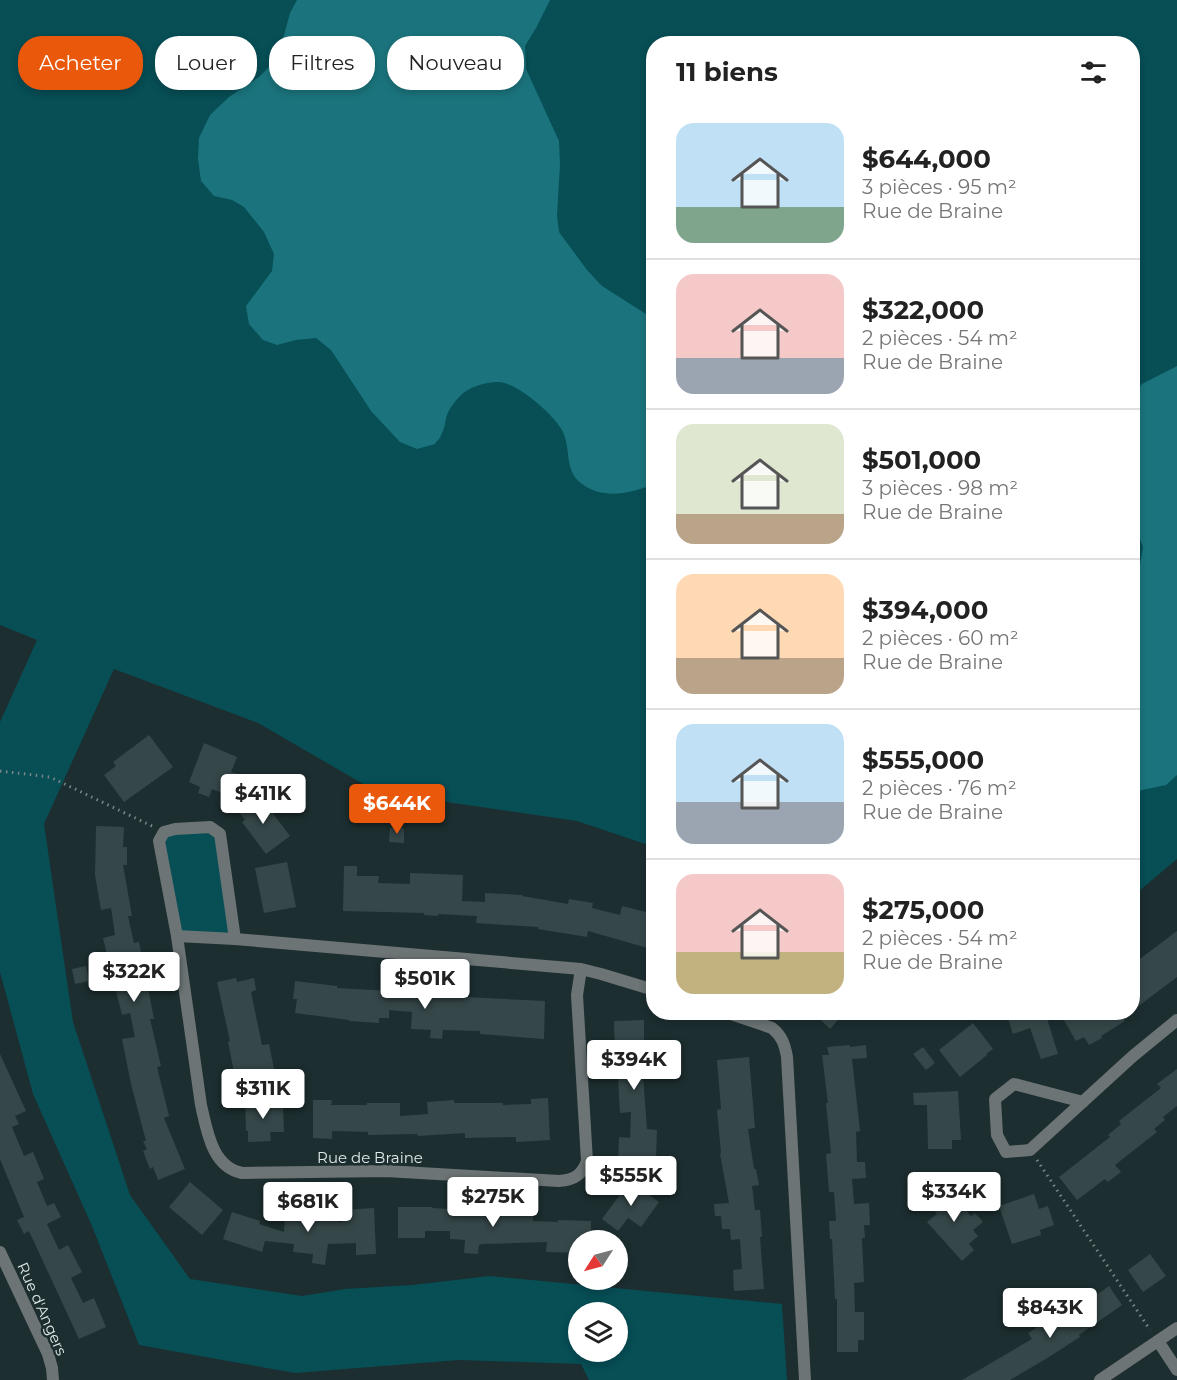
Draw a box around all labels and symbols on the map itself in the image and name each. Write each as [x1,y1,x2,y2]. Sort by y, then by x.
pin: $411K [221,774,305,825]
pin: $644K [355,784,439,835]
pin: $322K [92,952,176,1003]
pin: $501K [383,959,467,1010]
pin: $394K [592,1040,676,1091]
pin: $311K [221,1069,305,1120]
street label: Rue de Braine [317,1148,423,1167]
pin: $555K [589,1156,673,1207]
pin: $334K [912,1172,996,1223]
pin: $275K [451,1177,535,1228]
pin: $681K [266,1182,350,1233]
north arrow [568,1230,628,1290]
street label: Rue d'Angers [13,1259,71,1358]
pin: $843K [1008,1288,1092,1339]

